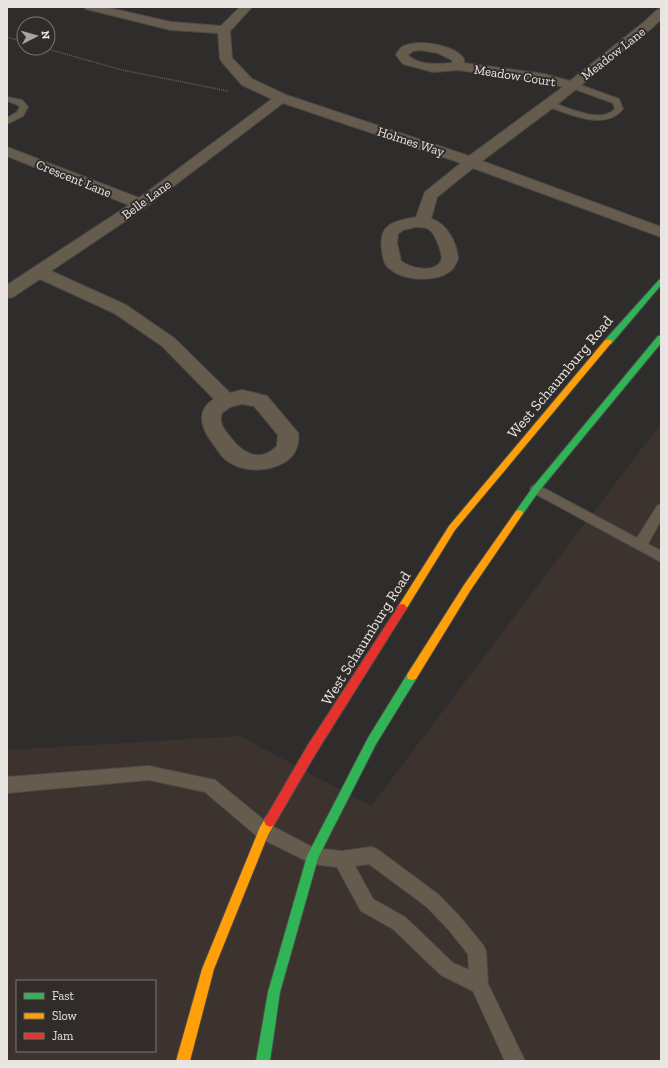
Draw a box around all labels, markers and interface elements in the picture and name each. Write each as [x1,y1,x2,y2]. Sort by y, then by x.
north arrow [16,16,56,56]
street label: Meadow Lane [578,24,648,83]
text: N [39,30,52,40]
street label: Meadow Court [473,62,557,89]
street label: Holmes Way [376,124,447,159]
street label: Crescent Lane [34,157,114,200]
street label: Belle Lane [119,177,174,222]
street label: West Schaumburg Road [503,311,617,442]
street label: West Schaumburg Road [317,567,415,708]
legend [16,980,156,1052]
text: Fast [52,989,75,1003]
text: Slow [52,1009,78,1023]
text: Jam [52,1029,74,1043]

